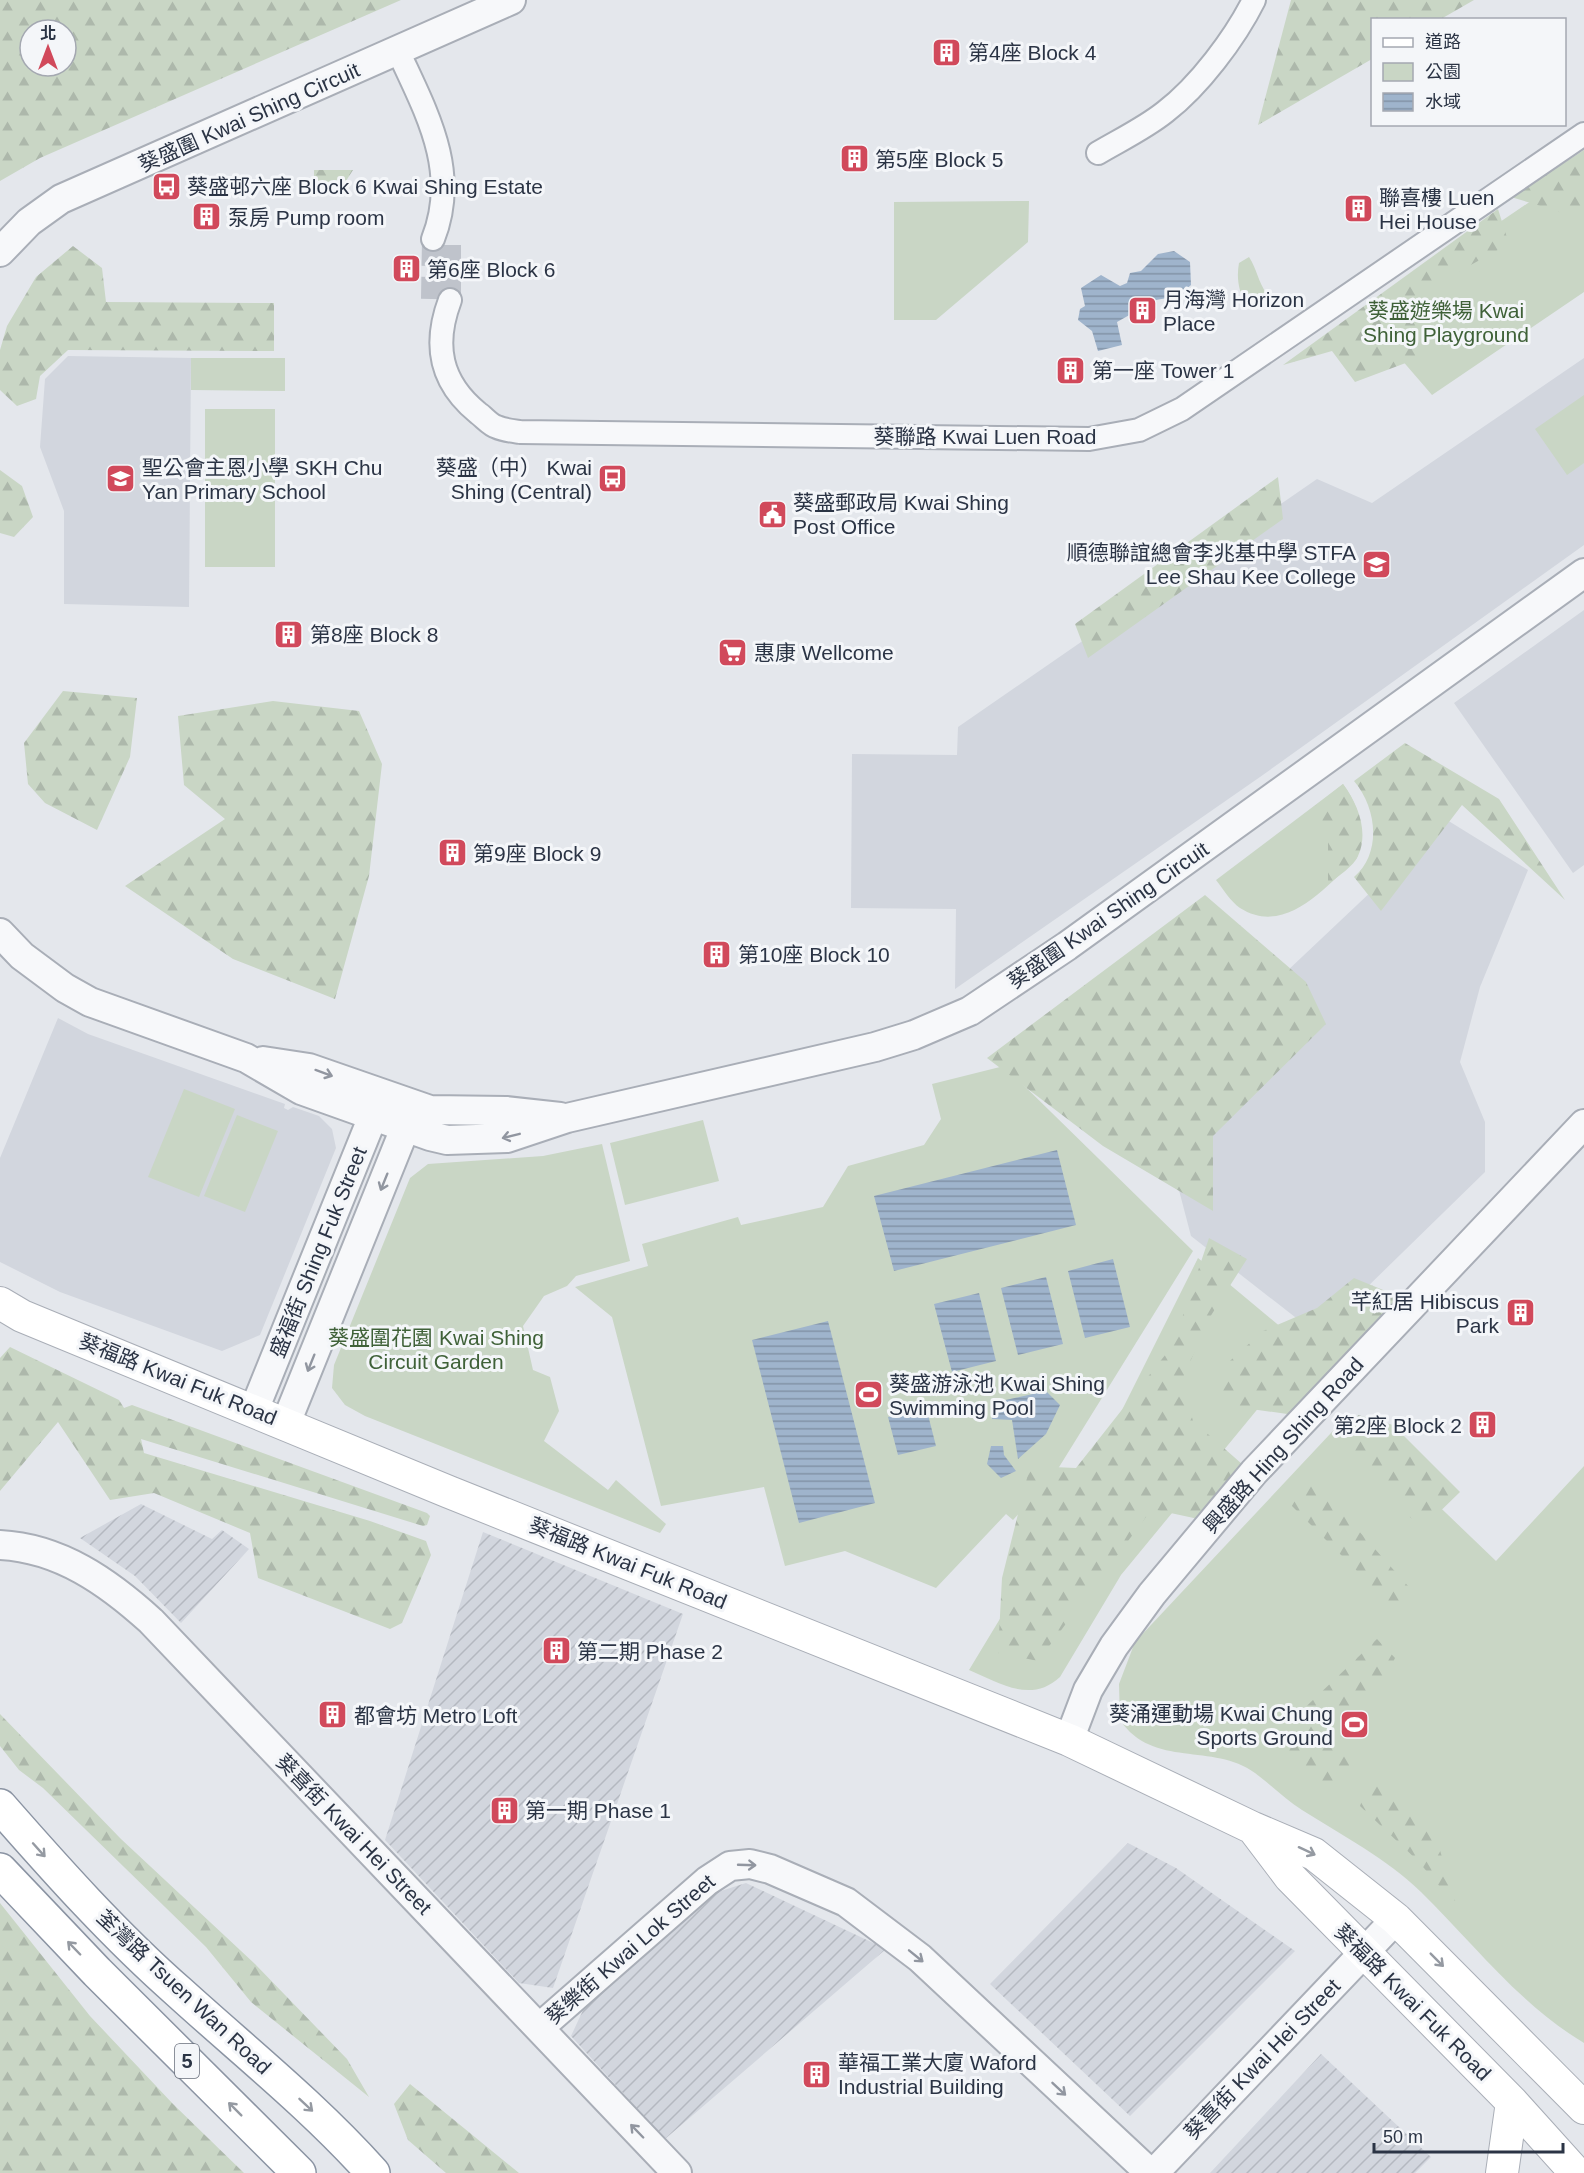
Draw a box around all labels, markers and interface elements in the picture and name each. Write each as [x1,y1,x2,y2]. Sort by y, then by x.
north arrow [18,18,78,78]
legend [1371,18,1566,126]
text: 北 [40,25,56,42]
text: 道路 [1425,32,1461,52]
building icon: 第4座 Block 4 [931,36,963,68]
place label: 第4座 Block 4 [968,41,1097,64]
street label: 葵盛圍 Kwai Shing Circuit [135,58,363,176]
text: 公園 [1425,62,1461,82]
text: 水域 [1425,92,1461,112]
building icon: 第5座 Block 5 [838,143,870,175]
place label: 第5座 Block 5 [875,148,1003,171]
bus stop icon: 葵盛邨六座 Block 6 Kwai Shing Estate [150,170,182,202]
place label: 葵盛邨六座 Block 6 Kwai Shing Estate [187,175,543,198]
place label: 聯喜樓 Luen Hei House [1379,186,1495,233]
building icon: 聯喜樓 Luen Hei House [1342,193,1374,225]
building icon: 泵房 Pump room [191,201,223,233]
place label: 泵房 Pump room [228,206,384,229]
building icon: 第6座 Block 6 [390,253,422,285]
place label: 第6座 Block 6 [427,258,555,281]
place label: 月海灣 Horizon Place [1163,288,1304,335]
building icon: 月海灣 Horizon Place [1126,295,1158,327]
park label: 葵盛遊樂場 Kwai Shing Playground [1363,299,1529,346]
building icon: 第一座 Tower 1 [1055,354,1087,386]
place label: 第一座 Tower 1 [1092,359,1234,382]
street label: 葵聯路 Kwai Luen Road [874,425,1096,448]
place label: 聖公會主恩小學 SKH Chu Yan Primary School [142,456,382,503]
place label: 葵盛（中） Kwai Shing (Central) [436,456,592,503]
school or university icon: 聖公會主恩小學 SKH Chu Yan Primary School [105,463,137,495]
bus stop icon: 葵盛（中） Kwai Shing (Central) [597,463,629,495]
place label: 葵盛郵政局 Kwai Shing Post Office [793,491,1009,538]
public building icon: 葵盛郵政局 Kwai Shing Post Office [756,498,788,530]
place label: 順德聯誼總會李兆基中學 STFA Lee Shau Kee College [1067,541,1356,588]
school or university icon: 順德聯誼總會李兆基中學 STFA Lee Shau Kee College [1361,548,1393,580]
building icon: 第8座 Block 8 [273,618,305,650]
place label: 第8座 Block 8 [310,623,438,646]
supermarket icon: 惠康 Wellcome [717,636,749,668]
place label: 惠康 Wellcome [754,641,894,664]
building icon: 第9座 Block 9 [436,837,468,869]
street label: 葵盛圍 Kwai Shing Circuit [1003,837,1213,993]
place label: 第9座 Block 9 [473,842,601,865]
building icon: 第10座 Block 10 [701,938,733,970]
place label: 第10座 Block 10 [738,943,890,966]
one-way arrow [314,1069,333,1080]
one-way arrow [502,1130,521,1142]
street label: 盛福街 Shing Fuk Street [265,1143,371,1361]
one-way arrow [377,1172,388,1191]
place label: 芊紅居 Hibiscus Park [1351,1290,1499,1337]
building icon: 芊紅居 Hibiscus Park [1504,1297,1536,1329]
park label: 葵盛圍花園 Kwai Shing Circuit Garden [328,1326,544,1373]
street label: 葵福路 Kwai Fuk Road [76,1329,280,1429]
one-way arrow [305,1353,316,1372]
street label: 興盛路 Hing Shing Road [1198,1353,1368,1537]
place label: 葵盛游泳池 Kwai Shing Swimming Pool [889,1372,1105,1419]
sports icon: 葵盛游泳池 Kwai Shing Swimming Pool [852,1379,884,1411]
building icon: 第2座 Block 2 [1467,1409,1499,1441]
place label: 第2座 Block 2 [1334,1414,1462,1437]
street label: 葵福路 Kwai Fuk Road [526,1513,730,1613]
building icon: 第二期 Phase 2 [540,1635,572,1667]
place label: 第二期 Phase 2 [577,1640,723,1663]
building icon: 都會坊 Metro Loft [317,1699,349,1731]
place label: 葵涌運動場 Kwai Chung Sports Ground [1109,1702,1333,1749]
place label: 都會坊 Metro Loft [354,1704,518,1727]
sports icon: 葵涌運動場 Kwai Chung Sports Ground [1338,1709,1370,1741]
street label: 葵喜街 Kwai Hei Street [272,1749,437,1919]
building icon: 第一期 Phase 1 [488,1794,520,1826]
place label: 第一期 Phase 1 [525,1799,671,1822]
one-way arrow [32,1842,46,1857]
one-way arrow [1297,1846,1315,1858]
one-way arrow [737,1860,756,1871]
street label: 葵樂街 Kwai Lok Street [541,1869,719,2029]
street label: 荃灣路 Tsuen Wan Road [92,1905,276,2079]
street label: 葵福路 Kwai Fuk Road [1330,1919,1496,2085]
one-way arrow [67,1941,82,1956]
one-way arrow [908,1950,924,1963]
one-way arrow [1430,1952,1445,1967]
street label: 葵喜街 Kwai Hei Street [1180,1974,1345,2144]
road number: 5 [175,2044,199,2078]
place label: 華福工業大廈 Waford Industrial Building [838,2051,1037,2098]
building icon: 華福工業大廈 Waford Industrial Building [801,2058,833,2090]
one-way arrow [1052,2081,1067,2096]
one-way arrow [298,2097,313,2112]
one-way arrow [228,2102,243,2117]
scale bar [1374,2116,1563,2154]
one-way arrow [629,2123,644,2138]
text: 50 m [1383,2127,1423,2147]

